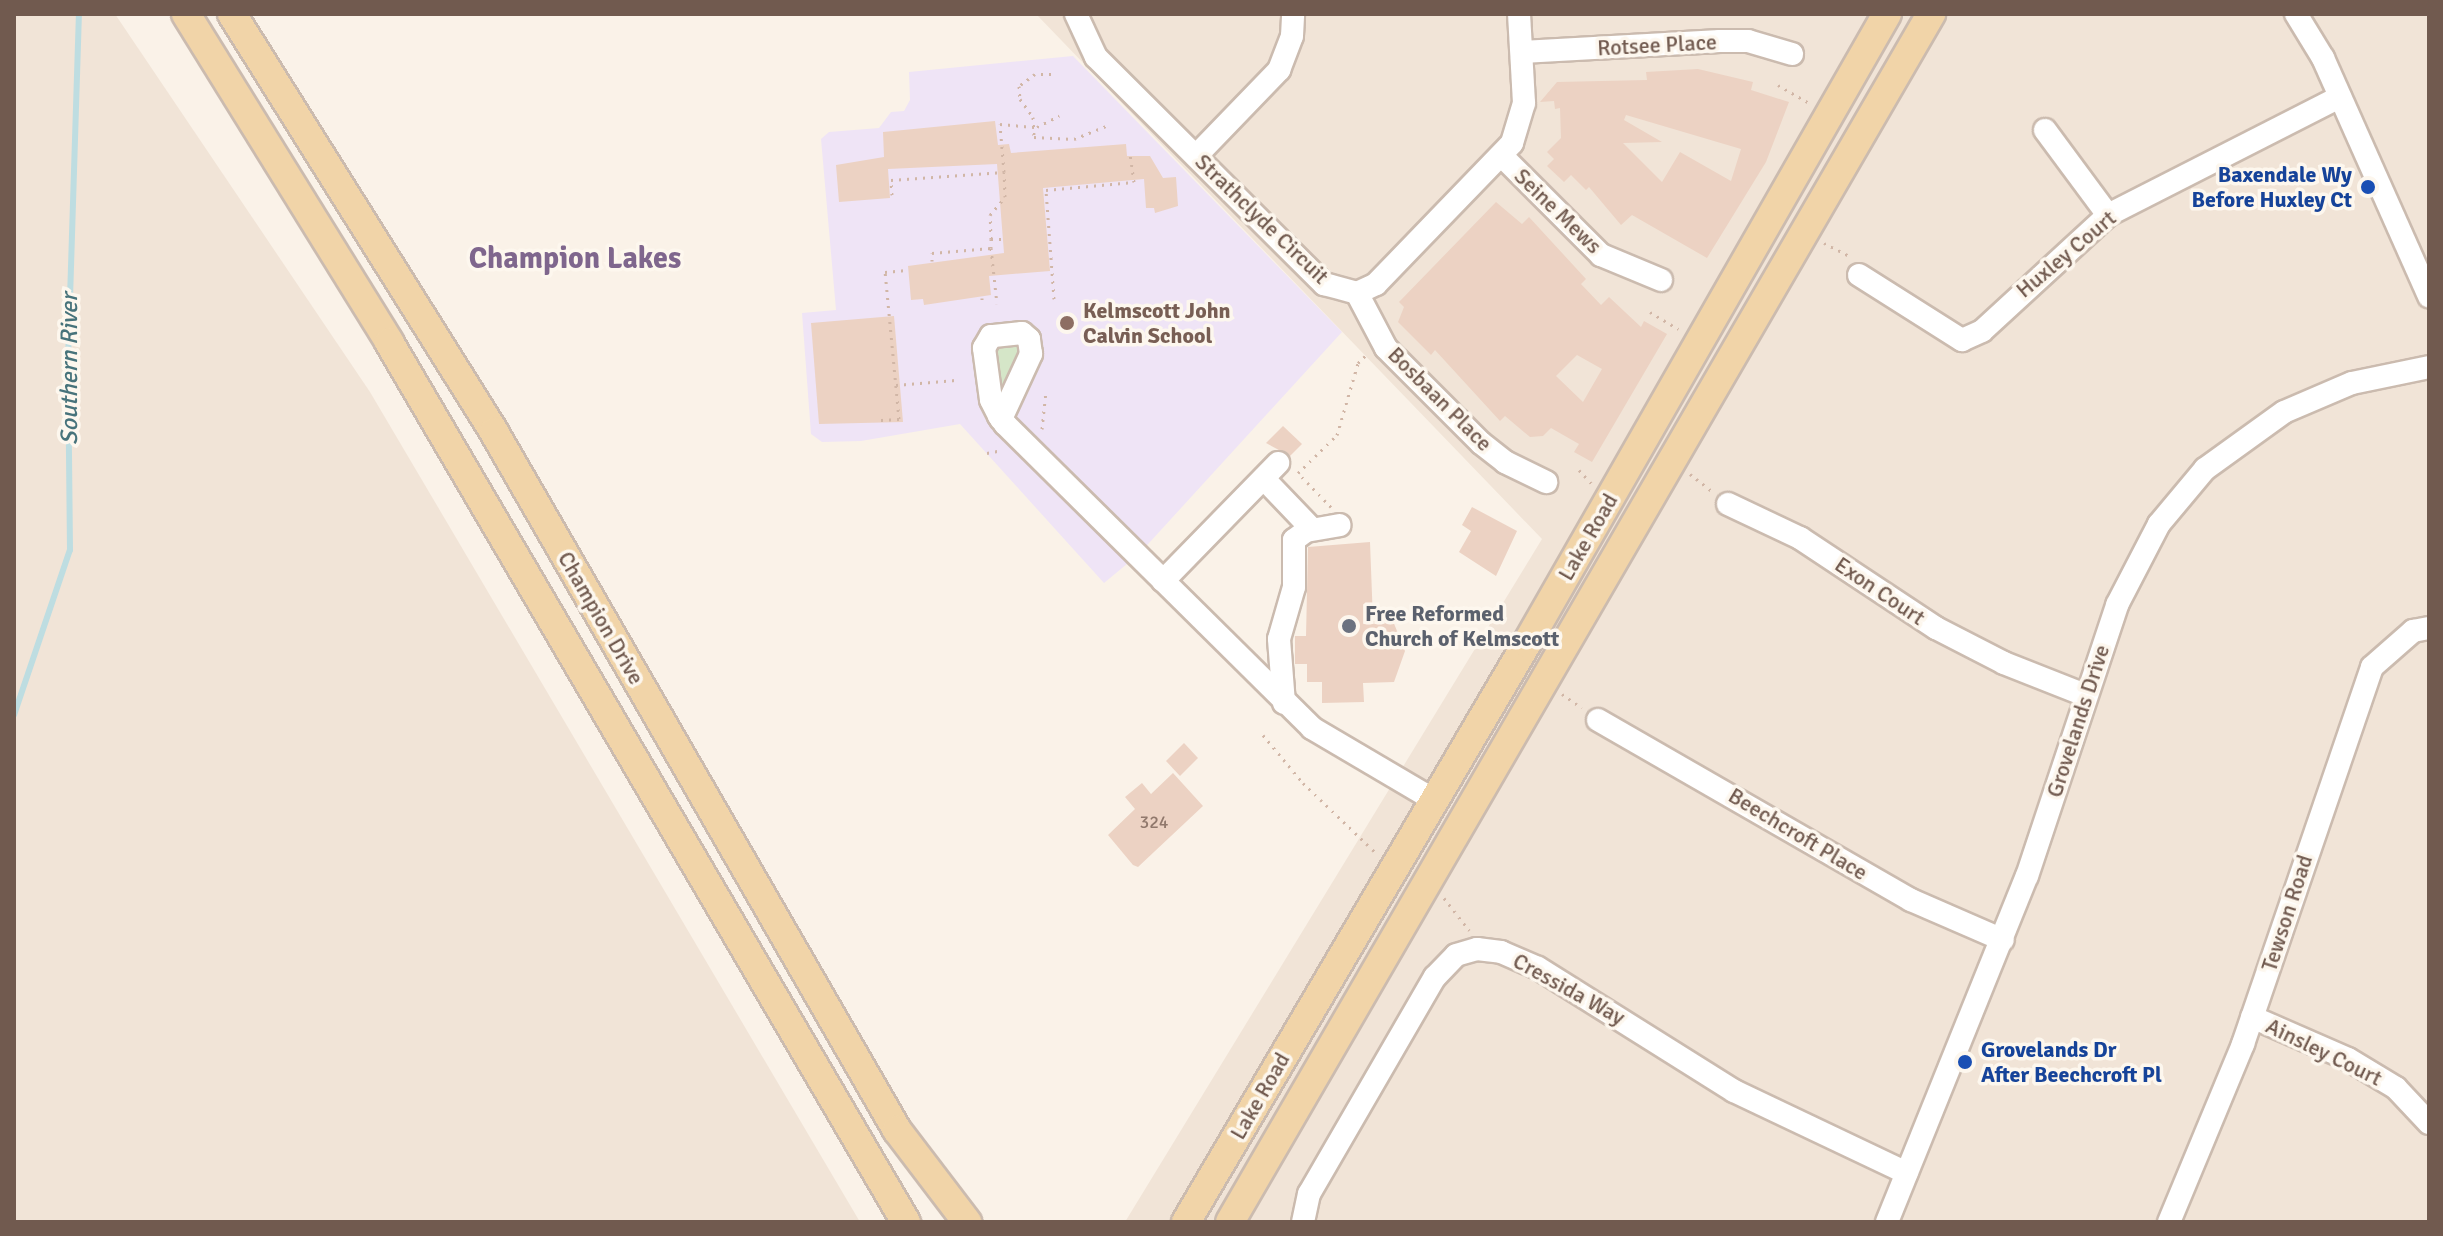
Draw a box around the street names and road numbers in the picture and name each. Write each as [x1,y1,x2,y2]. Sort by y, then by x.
street label: Rotsee Place [1597,29,1717,61]
street label: Strathclyde Circuit [1190,149,1334,289]
street label: Seine Mews [1509,163,1607,259]
street label: Huxley Court [2011,205,2121,303]
street label: Bosbaan Place [1382,341,1498,457]
street label: Lake Road [1553,489,1623,585]
street label: Champion Drive [552,547,650,689]
street label: Exon Court [1830,551,1930,631]
street label: Grovelands Drive [2041,641,2115,801]
street label: Beechcroft Place [1724,782,1872,886]
street label: Tewson Road [2256,852,2318,974]
street label: Cressida Way [1508,947,1630,1031]
street label: Ainsley Court [2262,1013,2386,1091]
street label: Lake Road [1225,1048,1295,1144]

